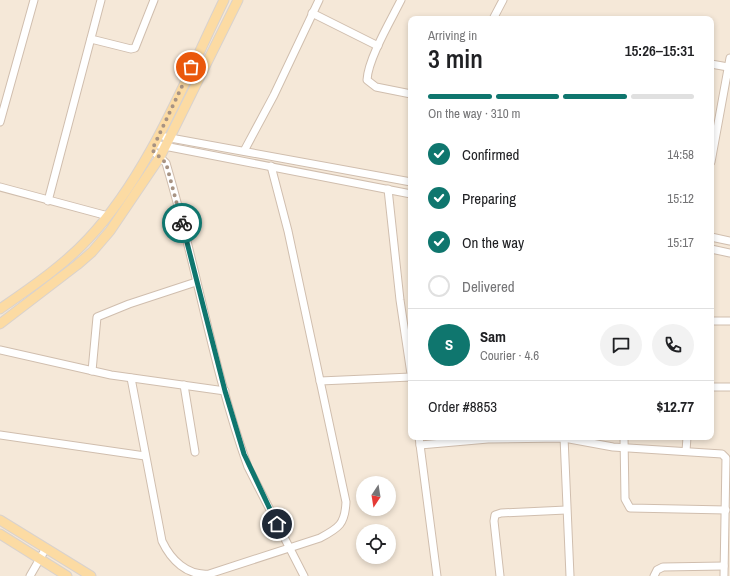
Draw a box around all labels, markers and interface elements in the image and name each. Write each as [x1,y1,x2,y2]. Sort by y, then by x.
text: Arriving in [428,27,477,44]
text: 15:26–15:31 [625,40,694,61]
text: 3 min [428,41,483,76]
pin [174,50,208,84]
icon: bag [180,56,202,78]
text: On the way · 310 m [428,105,520,122]
icon: check [428,143,450,165]
text: Confirmed [462,144,519,165]
text: 14:58 [667,146,694,163]
icon: check [428,187,450,209]
text: Preparing [462,188,516,209]
text: 15:12 [667,190,694,207]
courier [162,203,202,243]
icon: bike [171,212,193,234]
icon: check [428,231,450,253]
text: On the way [462,232,524,253]
text: 15:17 [667,234,694,251]
text: Delivered [462,276,515,297]
button: chat [600,324,642,366]
button: phone [652,324,694,366]
text: Sam [480,326,506,347]
text: S [445,334,453,355]
text: Courier · 4.6 [480,347,539,364]
text: Order #8853 [428,396,497,417]
text: $12.77 [656,396,694,417]
north arrow [356,476,396,516]
map controls [356,476,396,564]
pin [260,507,294,541]
icon: home [266,513,288,535]
button: locate [356,524,396,564]

